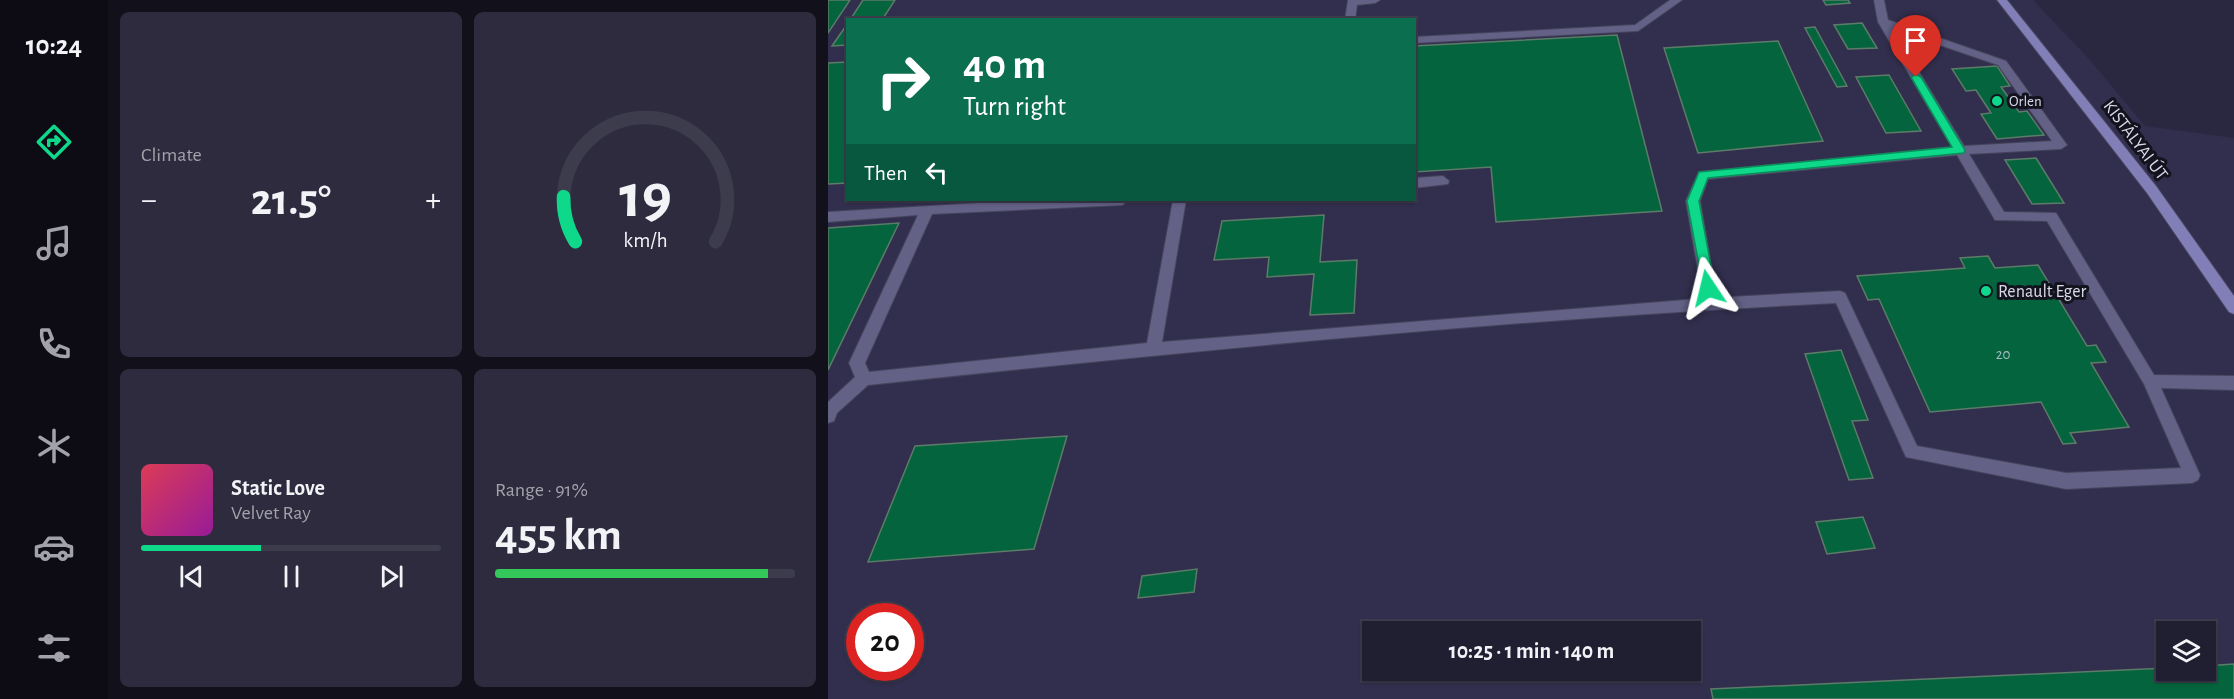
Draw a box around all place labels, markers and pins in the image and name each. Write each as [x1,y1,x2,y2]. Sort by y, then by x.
pin [1890,15,1941,77]
marker: Orlen [1990,94,2004,108]
place label: Orlen [2009,94,2042,109]
place label: Renault Eger [1998,283,2087,301]
marker: Renault Eger [1979,284,1993,298]

